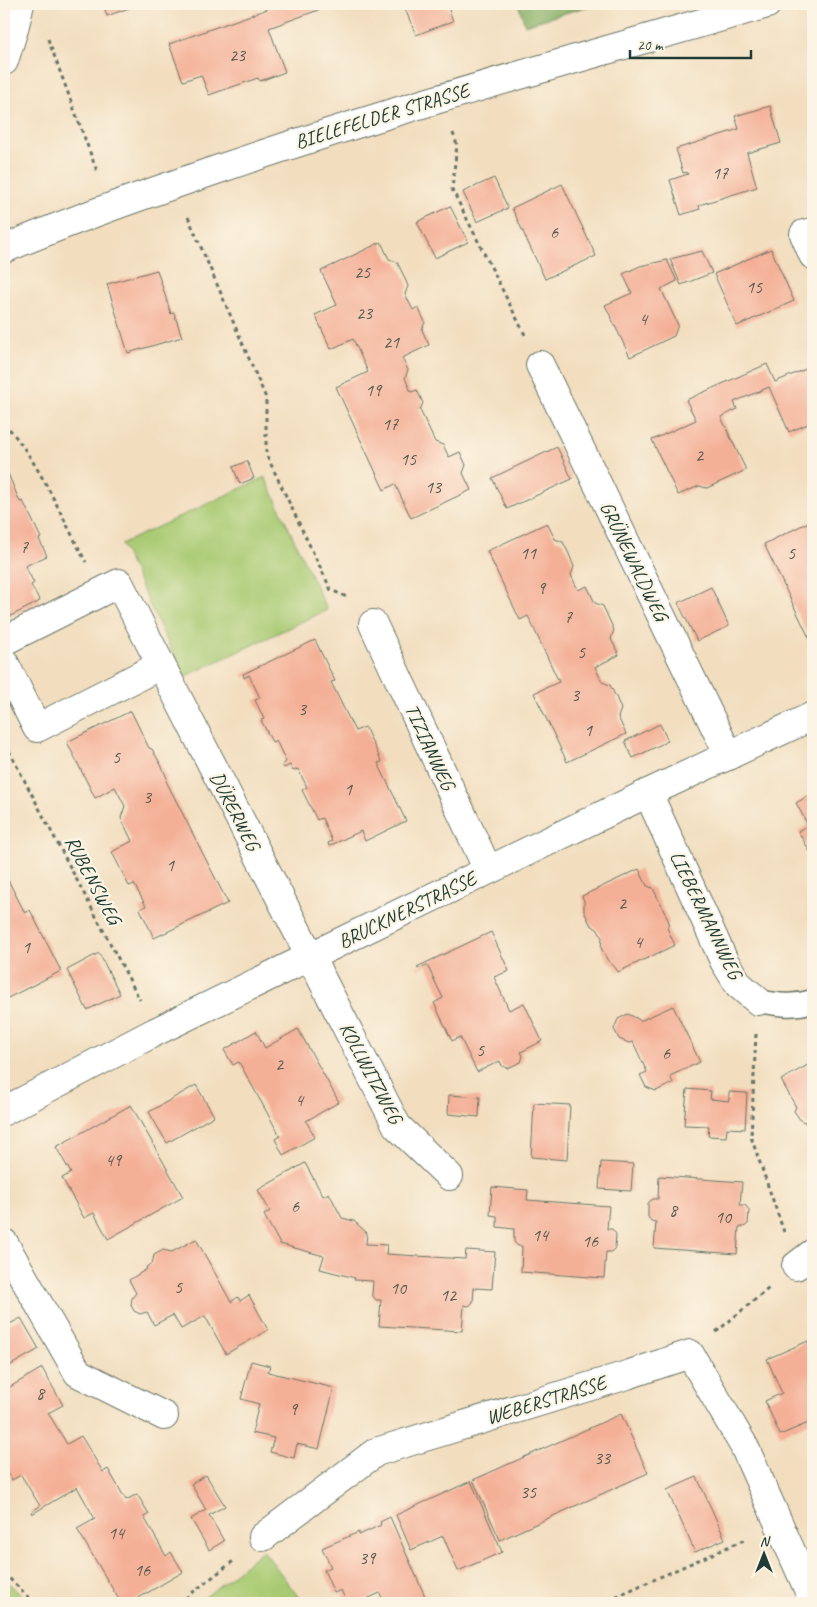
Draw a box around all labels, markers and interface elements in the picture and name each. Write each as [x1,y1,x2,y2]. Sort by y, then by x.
scale bar [630,28,751,60]
text: 20 m [637,36,664,55]
house number: 23 [229,44,247,66]
street label: BIELEFELDER STRASSE [292,77,474,154]
house number: 17 [712,162,729,184]
house number: 6 [550,221,559,243]
house number: 25 [354,261,371,283]
house number: 15 [746,276,763,298]
house number: 23 [356,302,374,324]
house number: 4 [639,308,649,330]
house number: 21 [383,331,400,353]
house number: 19 [365,379,383,401]
house number: 17 [382,413,399,435]
house number: 2 [695,444,705,466]
house number: 15 [400,448,417,470]
house number: 13 [425,476,443,498]
street label: GRÜNEWALDWEG [594,497,675,627]
house number: 7 [20,536,29,558]
house number: 11 [520,542,537,564]
house number: 5 [787,542,796,564]
house number: 9 [537,577,547,599]
house number: 7 [564,606,573,628]
house number: 5 [577,641,586,663]
house number: 3 [571,684,581,706]
house number: 3 [298,698,308,720]
street label: TIZIANWEG [399,700,462,796]
house number: 1 [584,719,593,741]
house number: 5 [112,746,121,768]
street label: DÜRERWEG [204,767,267,857]
house number: 1 [344,778,353,800]
house number: 3 [143,786,153,808]
street label: RUBENSWEG [59,832,128,931]
street label: LIEBERMANNWEG [664,847,749,985]
house number: 1 [166,854,175,876]
street label: BRUCKNERSTRASSE [334,865,482,954]
house number: 2 [618,892,628,914]
house number: 4 [634,931,644,953]
house number: 1 [22,936,31,958]
street label: KOLLWITZWEG [334,1018,409,1130]
house number: 5 [476,1039,485,1061]
house number: 6 [662,1042,671,1064]
house number: 2 [275,1053,285,1075]
house number: 4 [295,1089,305,1111]
house number: 49 [105,1149,123,1171]
house number: 6 [291,1195,300,1217]
house number: 8 [669,1199,679,1221]
house number: 10 [715,1206,733,1228]
house number: 14 [532,1224,550,1246]
house number: 16 [582,1230,599,1252]
house number: 5 [174,1276,183,1298]
house number: 10 [390,1277,408,1299]
house number: 12 [440,1284,458,1306]
street label: WEBERSTRASSE [483,1369,611,1430]
house number: 8 [36,1382,46,1404]
house number: 9 [289,1398,299,1420]
house number: 33 [594,1447,612,1469]
house number: 35 [520,1481,537,1503]
house number: 14 [108,1522,126,1544]
north arrow [740,1530,790,1580]
text: N [760,1533,771,1550]
house number: 39 [359,1547,377,1569]
house number: 16 [134,1559,151,1581]

